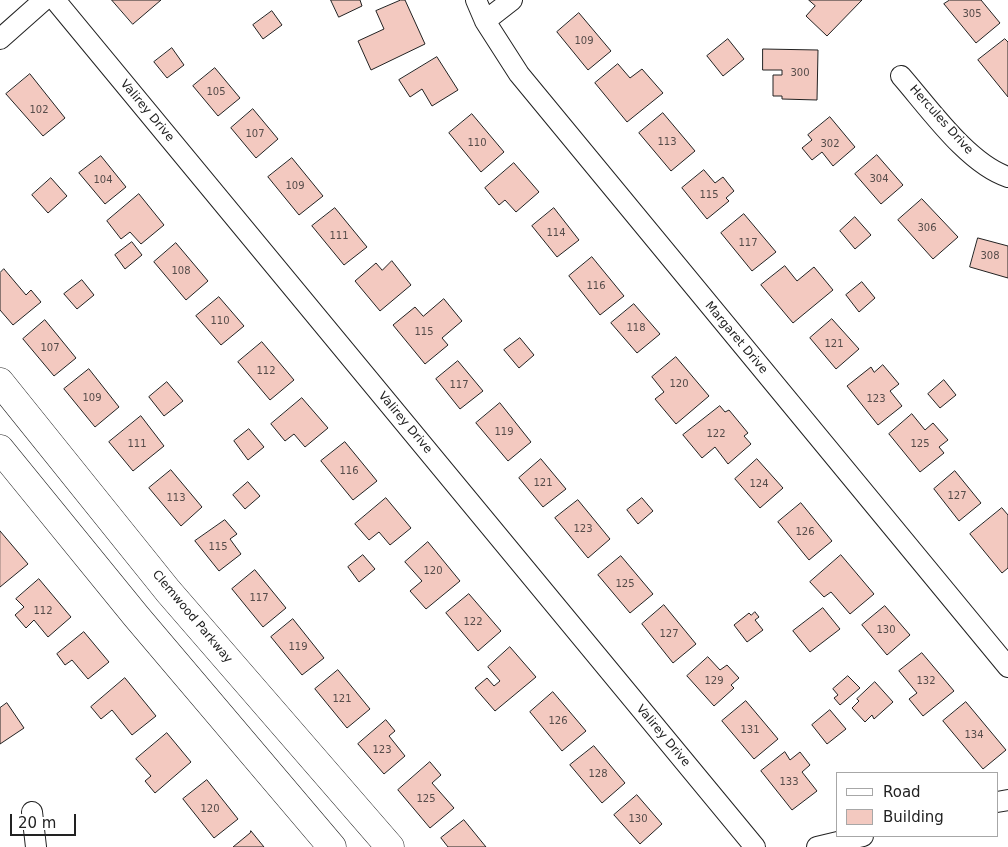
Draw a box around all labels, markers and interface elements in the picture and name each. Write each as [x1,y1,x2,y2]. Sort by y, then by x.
house number: 305 [962,8,982,20]
house number: 109 [574,35,594,47]
house number: 300 [790,67,810,79]
street label: Valirey Drive [117,77,177,145]
street label: Hercules Drive [906,82,976,158]
house number: 105 [206,86,226,98]
house number: 102 [29,104,49,116]
house number: 107 [245,128,265,140]
house number: 113 [657,136,677,148]
house number: 110 [467,137,487,149]
house number: 302 [820,138,840,150]
house number: 304 [869,173,889,185]
house number: 104 [93,174,113,186]
house number: 109 [285,180,305,192]
house number: 115 [699,189,719,201]
house number: 306 [917,222,937,234]
house number: 114 [546,227,566,239]
house number: 111 [329,230,349,242]
house number: 117 [738,237,758,249]
house number: 308 [980,250,1000,262]
house number: 108 [171,265,191,277]
house number: 116 [586,280,606,292]
street label: Margaret Drive [702,299,770,377]
house number: 110 [210,315,230,327]
house number: 118 [626,322,646,334]
house number: 115 [414,326,434,338]
house number: 121 [824,338,844,350]
house number: 107 [40,342,60,354]
house number: 112 [256,365,276,377]
house number: 120 [669,378,689,390]
house number: 117 [449,379,469,391]
street label: Valirey Drive [375,389,435,457]
house number: 109 [82,392,102,404]
house number: 123 [866,393,886,405]
house number: 119 [494,426,514,438]
house number: 122 [706,428,726,440]
house number: 111 [127,438,147,450]
house number: 125 [910,438,930,450]
house number: 116 [339,465,359,477]
house number: 121 [533,477,553,489]
house number: 124 [749,478,769,490]
house number: 127 [947,490,967,502]
house number: 113 [166,492,186,504]
house number: 123 [573,523,593,535]
house number: 126 [795,526,815,538]
house number: 115 [208,541,228,553]
house number: 120 [423,565,443,577]
street label: Clemwood Parkway [149,568,235,666]
house number: 125 [615,578,635,590]
house number: 117 [249,592,269,604]
house number: 112 [33,605,53,617]
house number: 122 [463,616,483,628]
house number: 130 [876,624,896,636]
house number: 127 [659,628,679,640]
house number: 119 [288,641,308,653]
house number: 129 [704,675,724,687]
house number: 132 [916,675,936,687]
house number: 121 [332,693,352,705]
street label: Valirey Drive [633,702,693,770]
house number: 126 [548,715,568,727]
house number: 131 [740,724,760,736]
house number: 134 [964,729,984,741]
house number: 123 [372,744,392,756]
house number: 128 [588,768,608,780]
legend [836,772,998,837]
house number: 133 [779,776,799,788]
text: Road [883,783,921,801]
house number: 125 [416,793,436,805]
house number: 120 [200,803,220,815]
scale bar [12,804,79,836]
text: Building [883,808,944,826]
house number: 130 [628,813,648,825]
text: 20 m [18,814,56,832]

